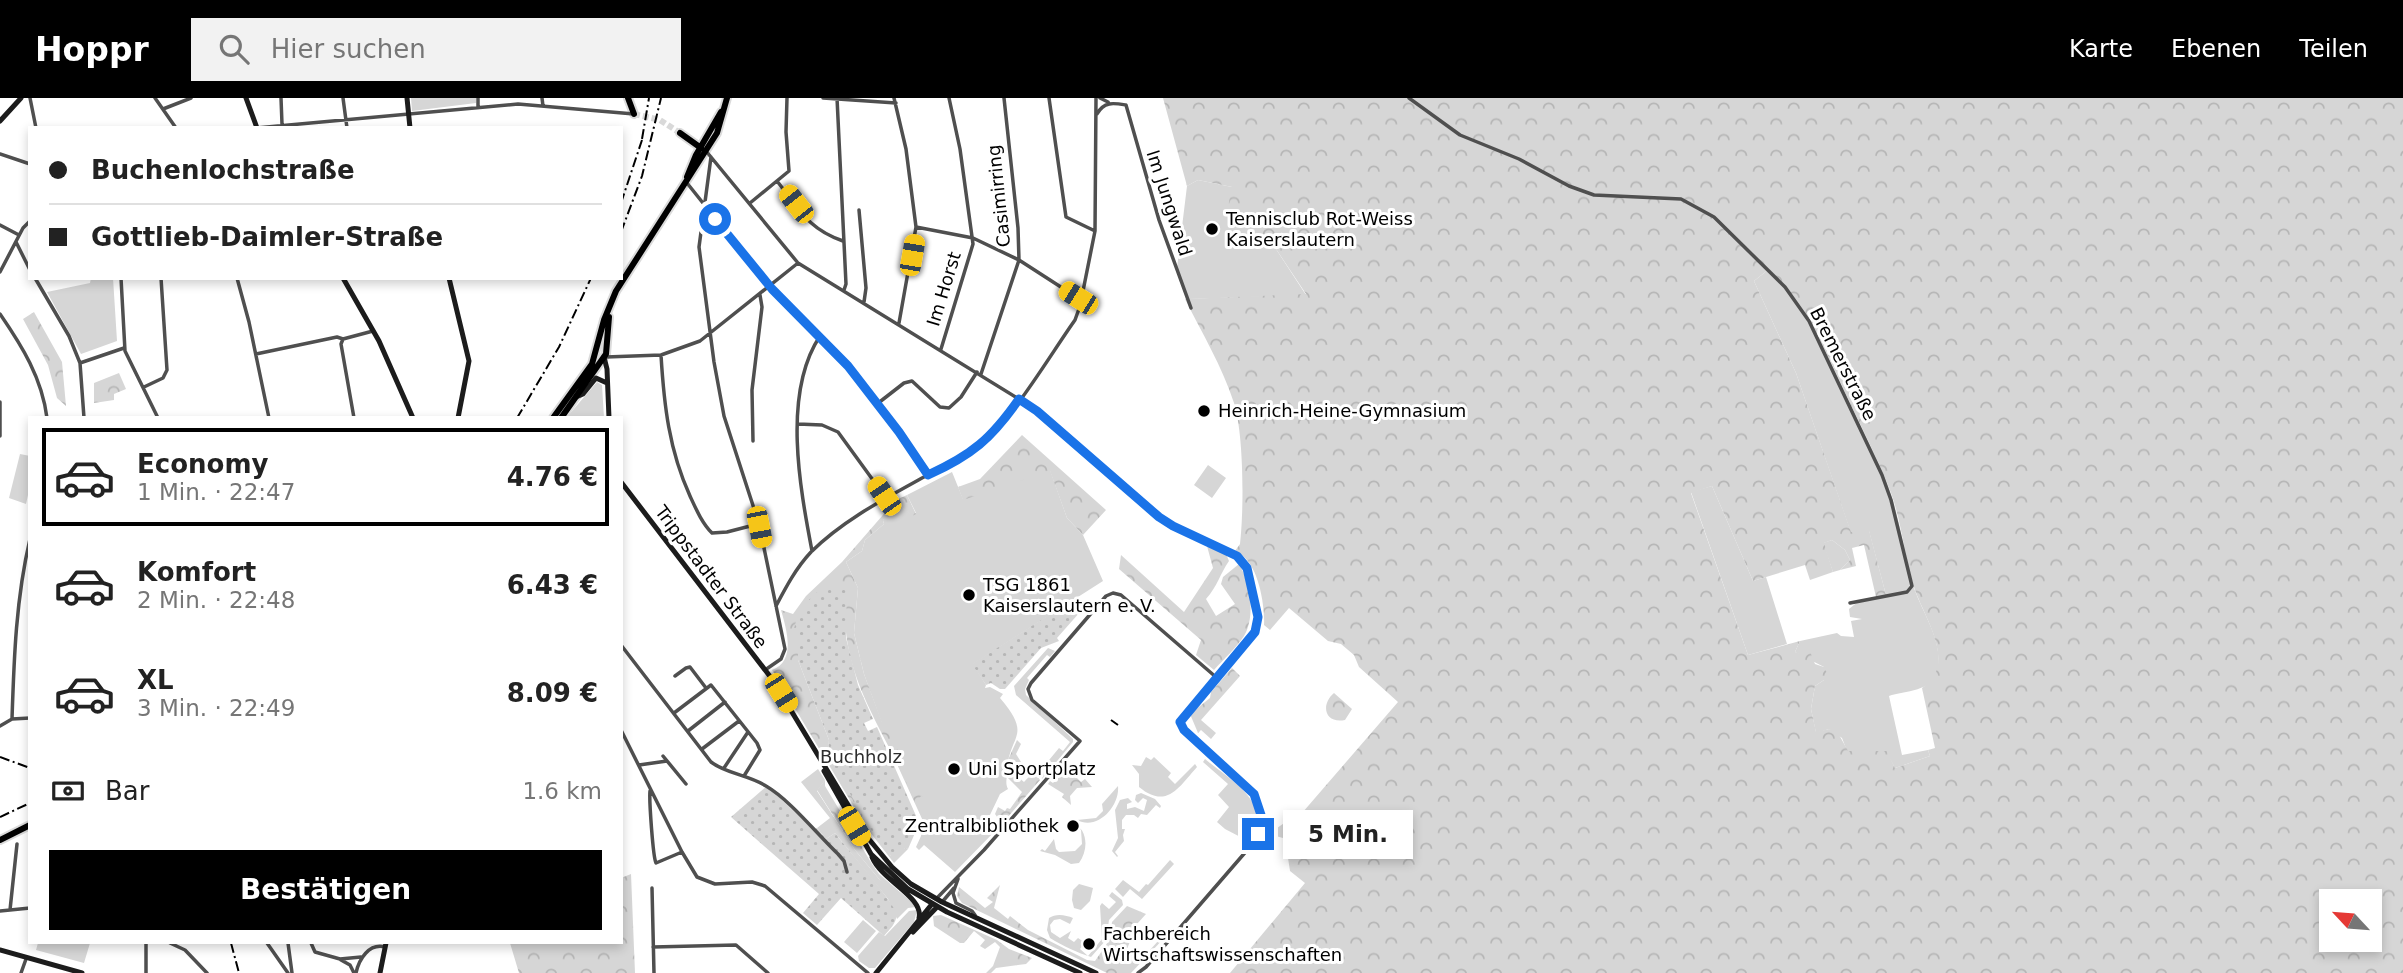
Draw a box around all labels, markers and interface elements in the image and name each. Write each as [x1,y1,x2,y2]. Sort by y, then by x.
search box [191,18,681,81]
text: Hoppr [35,30,149,69]
icon: search [215,30,253,68]
text: Hier suchen [271,34,426,64]
text: Karte [2069,35,2133,63]
text: Ebenen [2171,35,2261,63]
text: Teilen [2299,35,2368,63]
street label: Casimirring [983,144,1014,248]
street label: Im Jungwald [1142,147,1197,259]
text: Buchenlochstraße [91,155,355,185]
car [775,181,818,227]
route start [699,203,731,235]
place label: Tennisclub Rot-Weiss Kaiserslautern [1225,208,1413,250]
marker: Tennisclub Rot-Weiss Kaiserslautern [1204,221,1220,237]
text: Gottlieb-Daimler-Straße [91,222,443,252]
car [899,232,926,278]
street label: Im Horst [922,249,965,329]
car [1055,278,1102,318]
street label: Bremerstraße [1806,304,1881,424]
place label: Heinrich-Heine-Gymnasium [1218,400,1466,421]
marker: Heinrich-Heine-Gymnasium [1196,403,1212,419]
icon: car [53,446,116,509]
text: Economy [137,449,268,479]
text: 4.76 € [507,462,598,492]
car [864,473,905,519]
text: 1 Min. · 22:47 [137,479,295,505]
street label: Trippstadter Straße [650,500,772,652]
car [745,504,774,550]
icon: car [53,554,116,617]
text: Komfort [137,557,256,587]
text: 6.43 € [507,570,598,600]
place label: TSG 1861 Kaiserslautern e. V. [982,574,1156,616]
text: 2 Min. · 22:48 [137,587,295,613]
marker: TSG 1861 Kaiserslautern e. V. [961,587,977,603]
icon: car [53,662,116,725]
text: XL [137,665,174,695]
car [761,670,802,716]
text: 8.09 € [507,678,598,708]
text: 3 Min. · 22:49 [137,695,295,721]
park label: Buchholz [820,746,902,767]
place label: Uni Sportplatz [968,758,1096,779]
marker: Uni Sportplatz [946,761,962,777]
icon: cash [49,772,87,810]
text: Bar [105,776,149,806]
text: 1.6 km [522,778,602,804]
car [835,803,874,849]
callout: 5 Min. [1282,810,1412,858]
place label: Zentralbibliothek [905,815,1060,836]
marker: Zentralbibliothek [1065,818,1081,834]
route end [1242,818,1274,850]
text: 5 Min. [1308,821,1388,847]
button: Bestätigen [49,850,602,930]
north arrow [2319,889,2382,952]
map controls [2319,889,2382,952]
place label: Fachbereich Wirtschaftswissenschaften [1103,923,1342,965]
marker: Fachbereich Wirtschaftswissenschaften [1081,936,1097,952]

